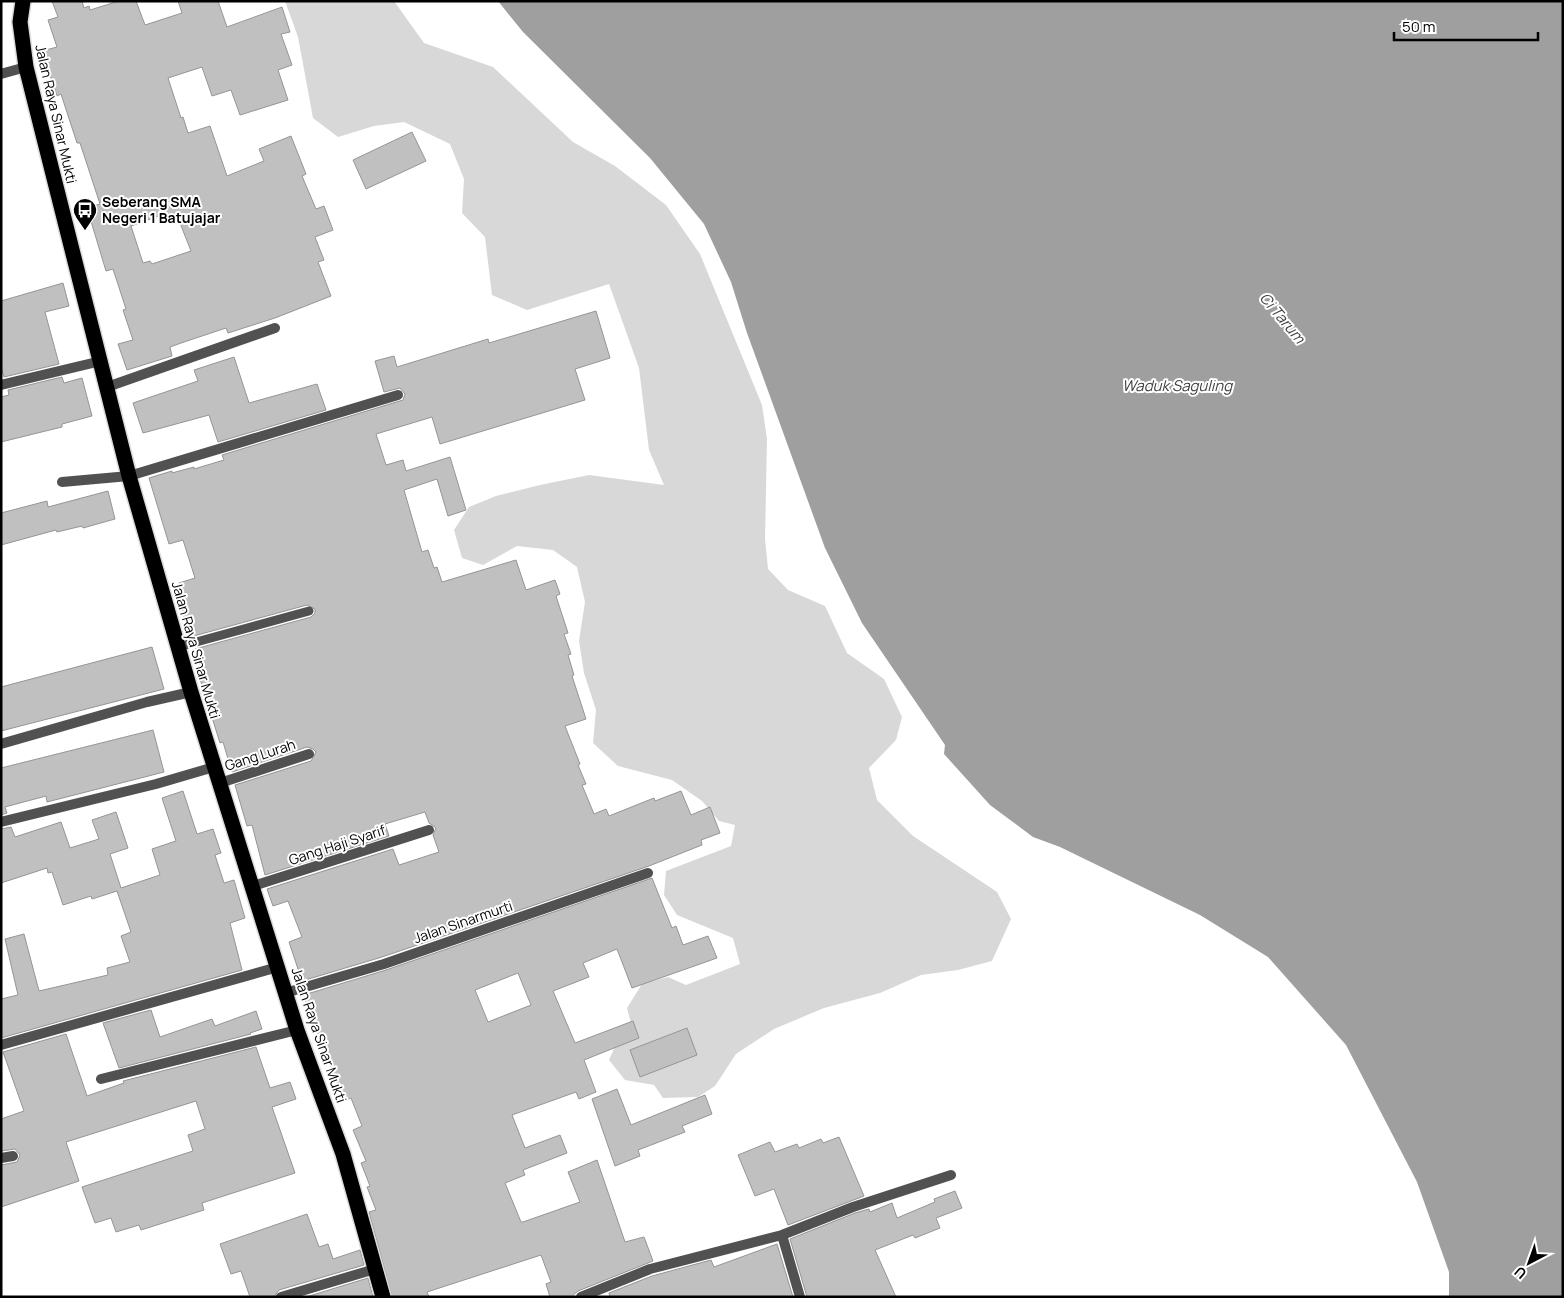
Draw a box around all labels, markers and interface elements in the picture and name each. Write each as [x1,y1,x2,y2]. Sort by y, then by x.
scale bar [1394,10,1538,42]
text: 50 m [1402,16,1436,37]
street label: Jalan Raya Sinar Mukti [31,43,82,185]
place label: Seberang SMA Negeri 1 Batujajar [102,192,221,227]
bus stop icon: Seberang SMA Negeri 1 Batujajar [72,197,98,231]
water label: Ci Tarum [1255,288,1311,349]
water label: Waduk Saguling [1122,375,1233,396]
street label: Jalan Raya Sinar Mukti [168,579,225,721]
street label: Gang Lurah [222,734,298,775]
street label: Gang Haji Syarif [286,820,388,869]
street label: Jalan Sinarmurti [411,896,515,947]
street label: Jalan Raya Sinar Mukti [287,965,352,1105]
north arrow [1504,1238,1554,1288]
text: U [1510,1263,1530,1284]

